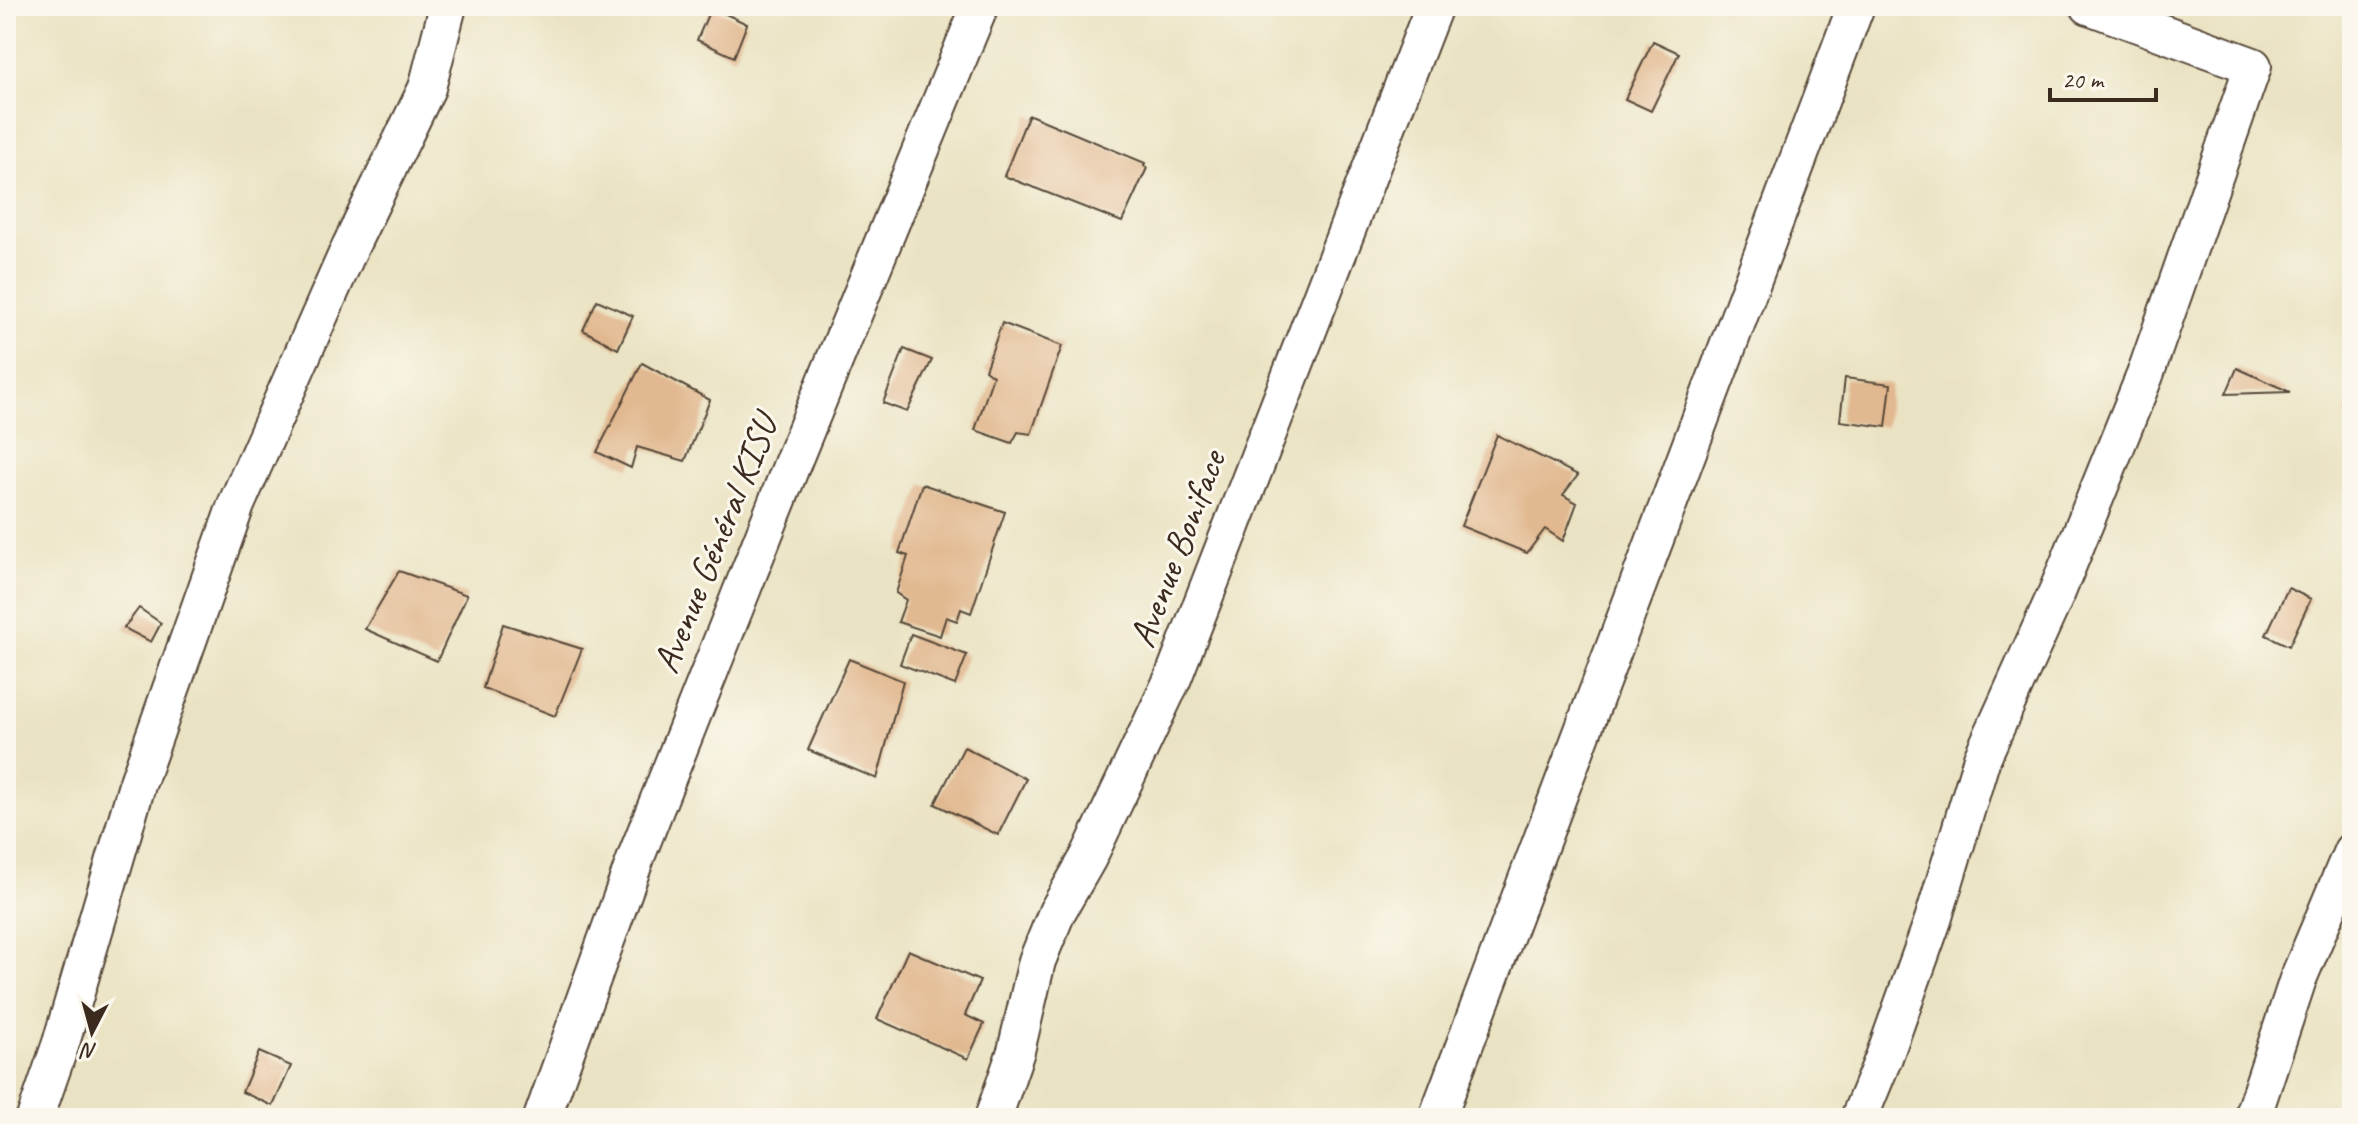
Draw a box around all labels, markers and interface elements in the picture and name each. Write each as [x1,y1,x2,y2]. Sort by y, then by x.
scale bar [2050,52,2156,102]
text: 20 m [2062,65,2105,95]
street label: Avenue Général KISU [642,403,790,680]
street label: Avenue Boniface [1118,442,1237,654]
north arrow [52,992,132,1072]
text: N [78,1036,98,1066]

